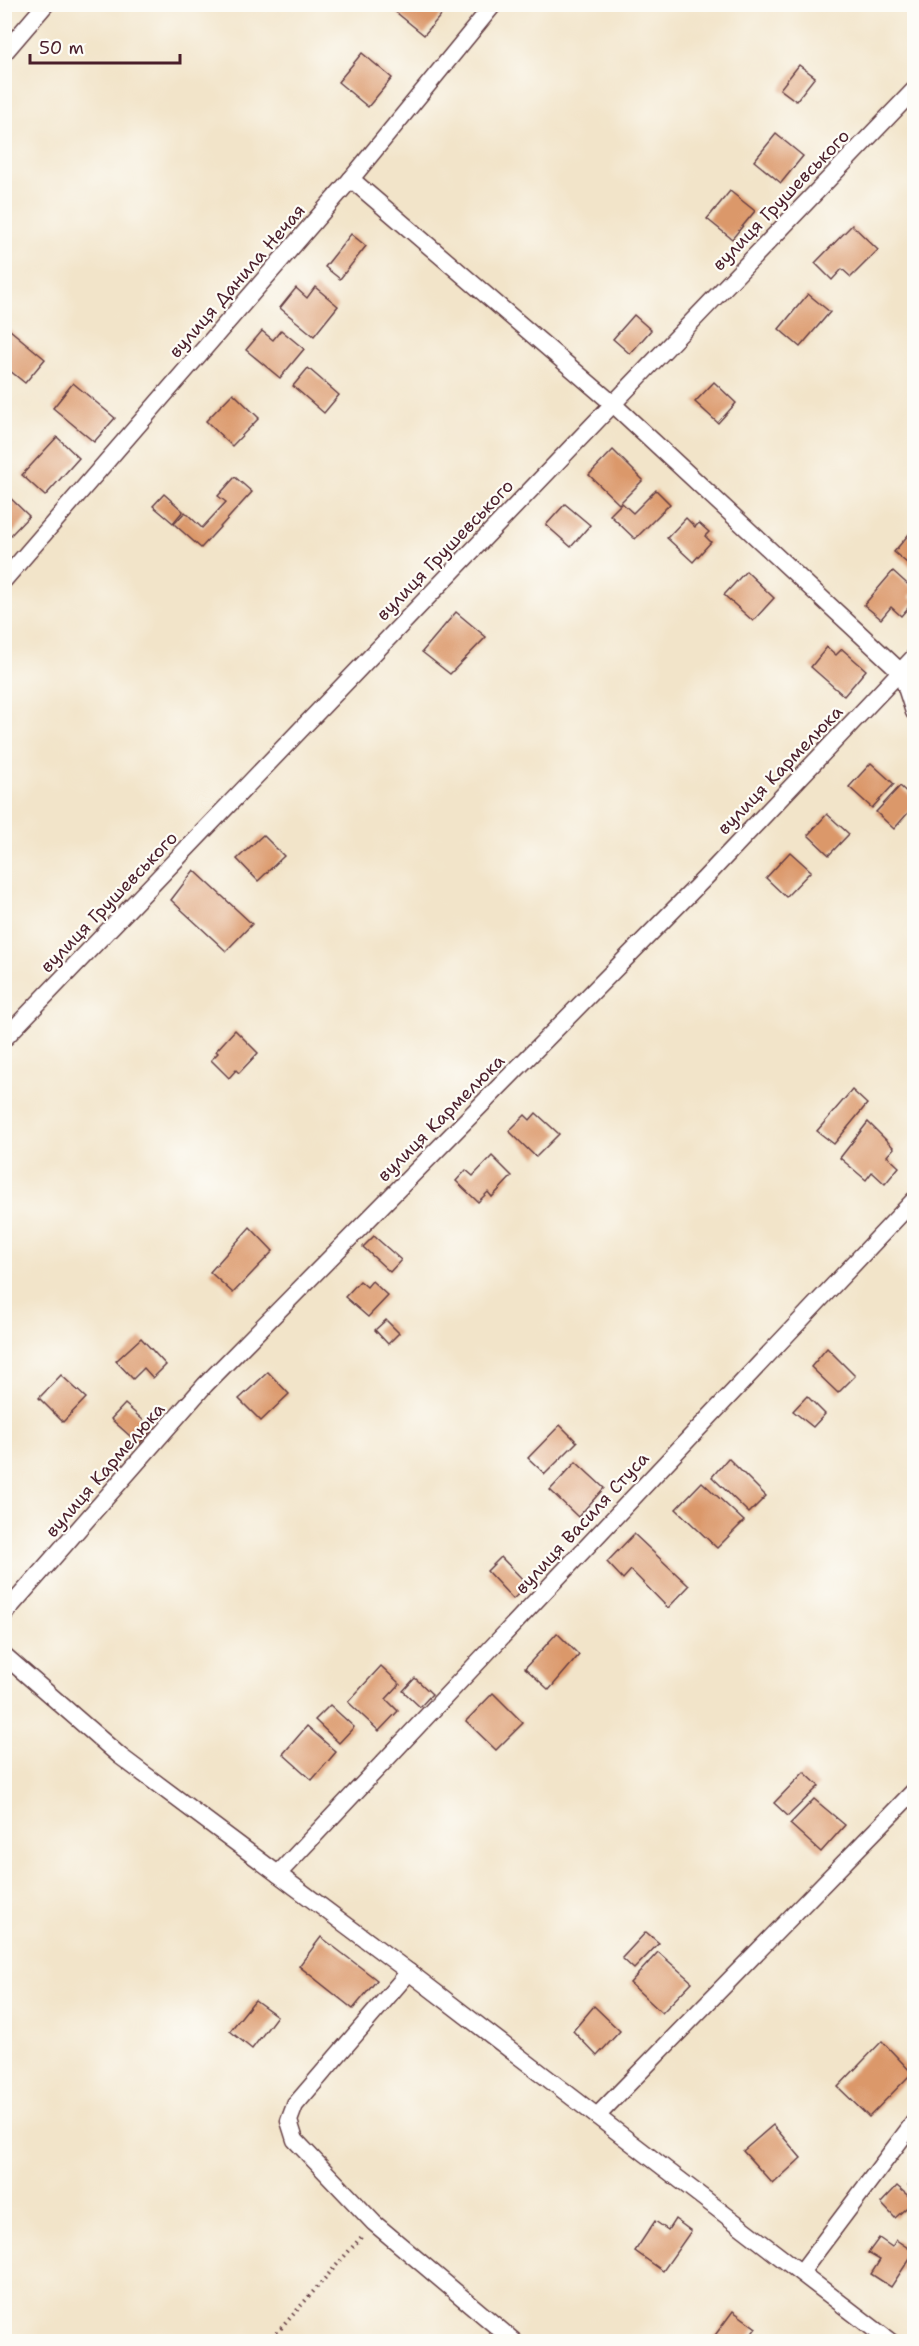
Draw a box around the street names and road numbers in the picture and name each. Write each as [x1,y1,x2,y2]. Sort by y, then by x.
street label: вулиця Грушевського [707,124,855,276]
street label: вулиця Данила Нечая [163,199,311,363]
street label: вулиця Грушевського [371,474,519,626]
street label: вулиця Кармелюка [712,700,848,840]
street label: вулиця Грушевського [35,826,183,978]
street label: вулиця Кармелюка [372,1049,510,1187]
street label: вулиця Кармелюка [40,1398,170,1542]
street label: вулиця Василя Стуса [510,1447,654,1599]

